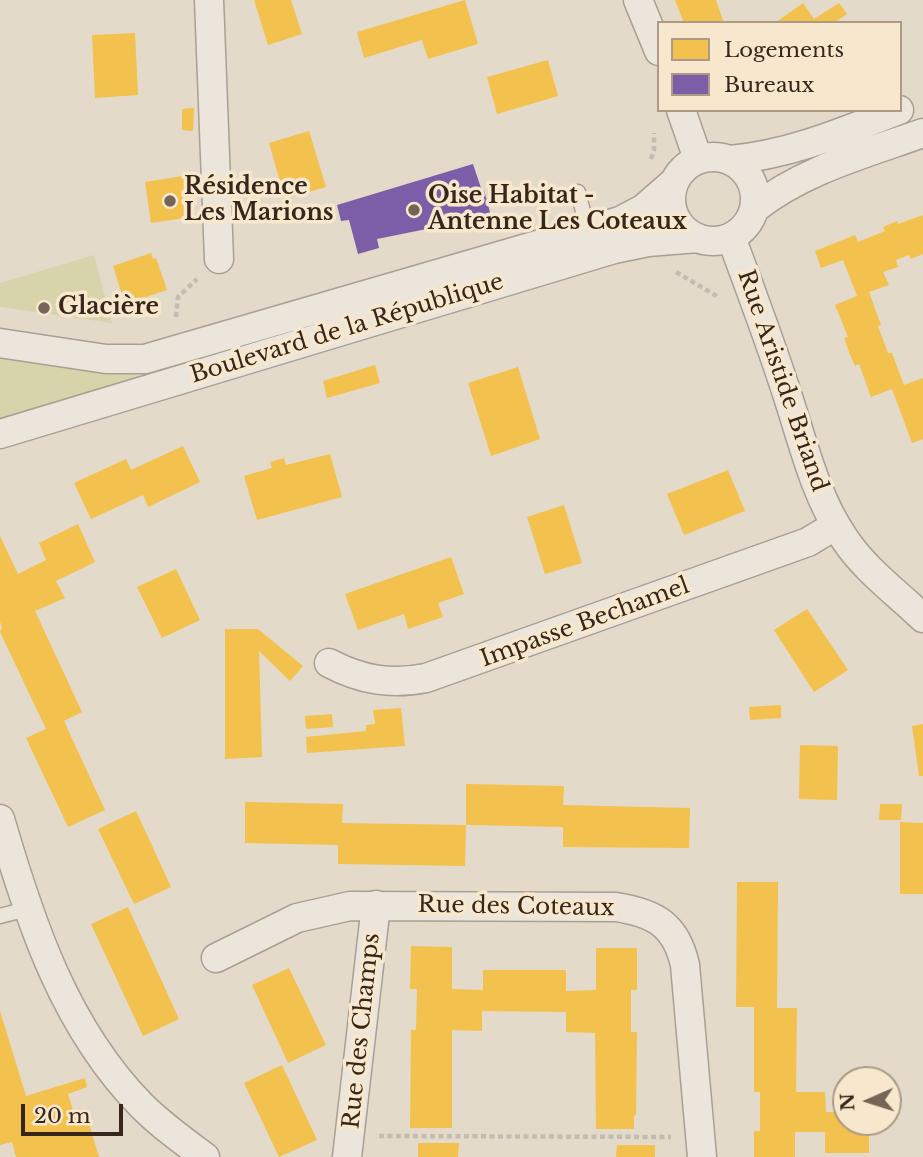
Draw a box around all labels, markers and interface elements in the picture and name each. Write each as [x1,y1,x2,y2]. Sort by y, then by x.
legend [657,21,902,112]
text: Logements [724,37,844,63]
text: Bureaux [724,72,814,98]
place label: Résidence Les Marions [184,174,334,228]
place label: Oise Habitat - Antenne Les Coteaux [428,183,687,237]
marker: Résidence Les Marions [162,193,178,209]
marker: Oise Habitat - Antenne Les Coteaux [406,202,422,218]
street label: Rue Aristide Briand [731,266,833,496]
street label: Boulevard de la République [187,268,507,390]
place label: Glacière [58,294,159,322]
marker: Glacière [36,300,52,316]
street label: Impasse Bechamel [477,572,693,674]
street label: Rue des Coteaux [417,891,615,923]
street label: Rue des Champs [338,932,386,1130]
north arrow [832,1066,902,1136]
scale bar [24,1090,126,1134]
text: N [836,1092,859,1112]
text: 20 m [34,1103,91,1129]

